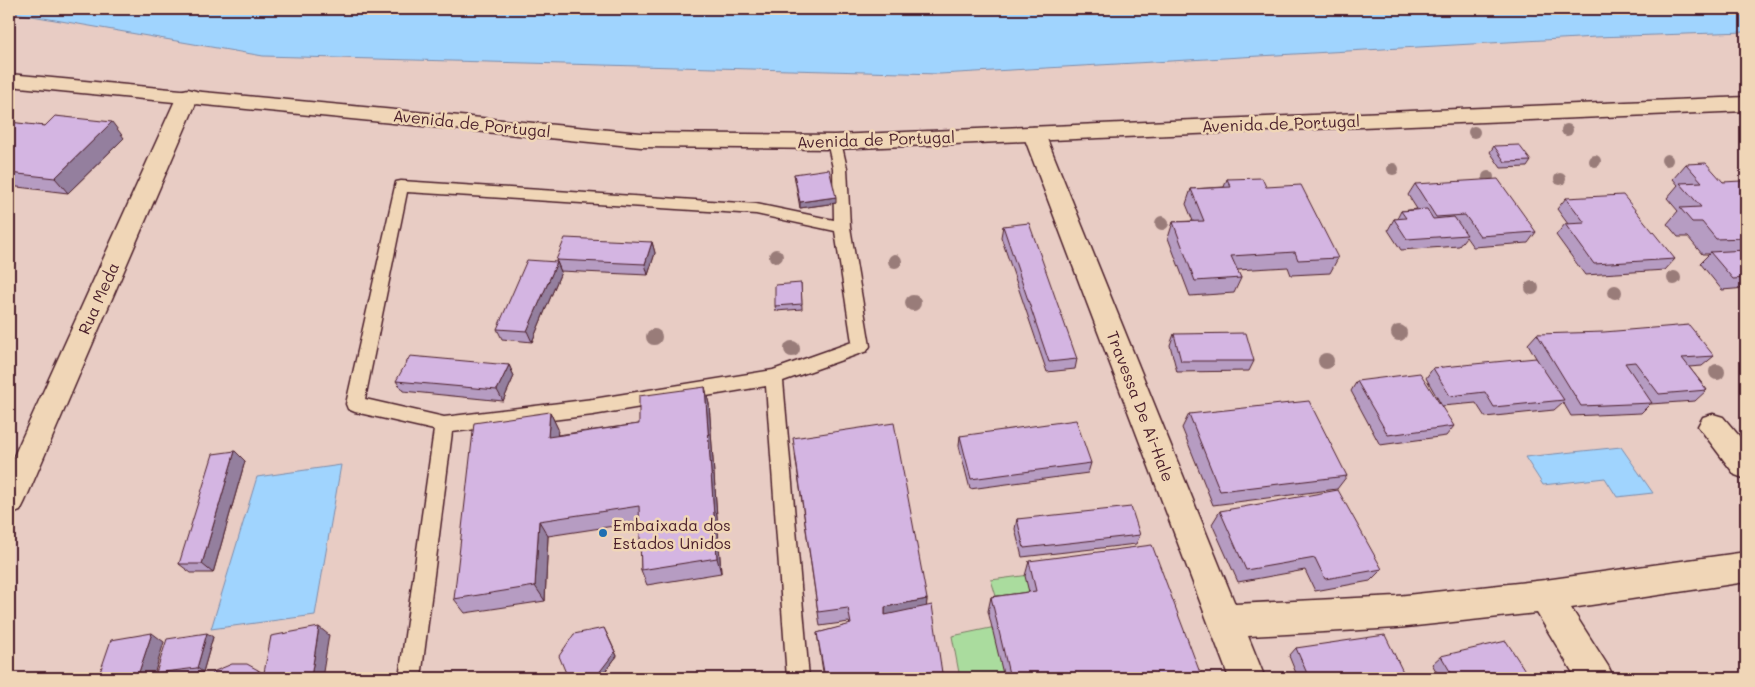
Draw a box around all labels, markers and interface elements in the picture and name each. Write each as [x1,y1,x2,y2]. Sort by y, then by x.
street label: Avenida de Portugal [392,104,552,142]
street label: Avenida de Portugal [1202,110,1360,136]
street label: Avenida de Portugal [797,126,955,152]
street label: Rua Meda [73,259,123,337]
street label: Travessa De Ai-Hale [1103,328,1179,484]
place label: Embaixada dos Estados Unidos [613,514,731,553]
marker: Embaixada dos Estados Unidos [597,527,609,539]

